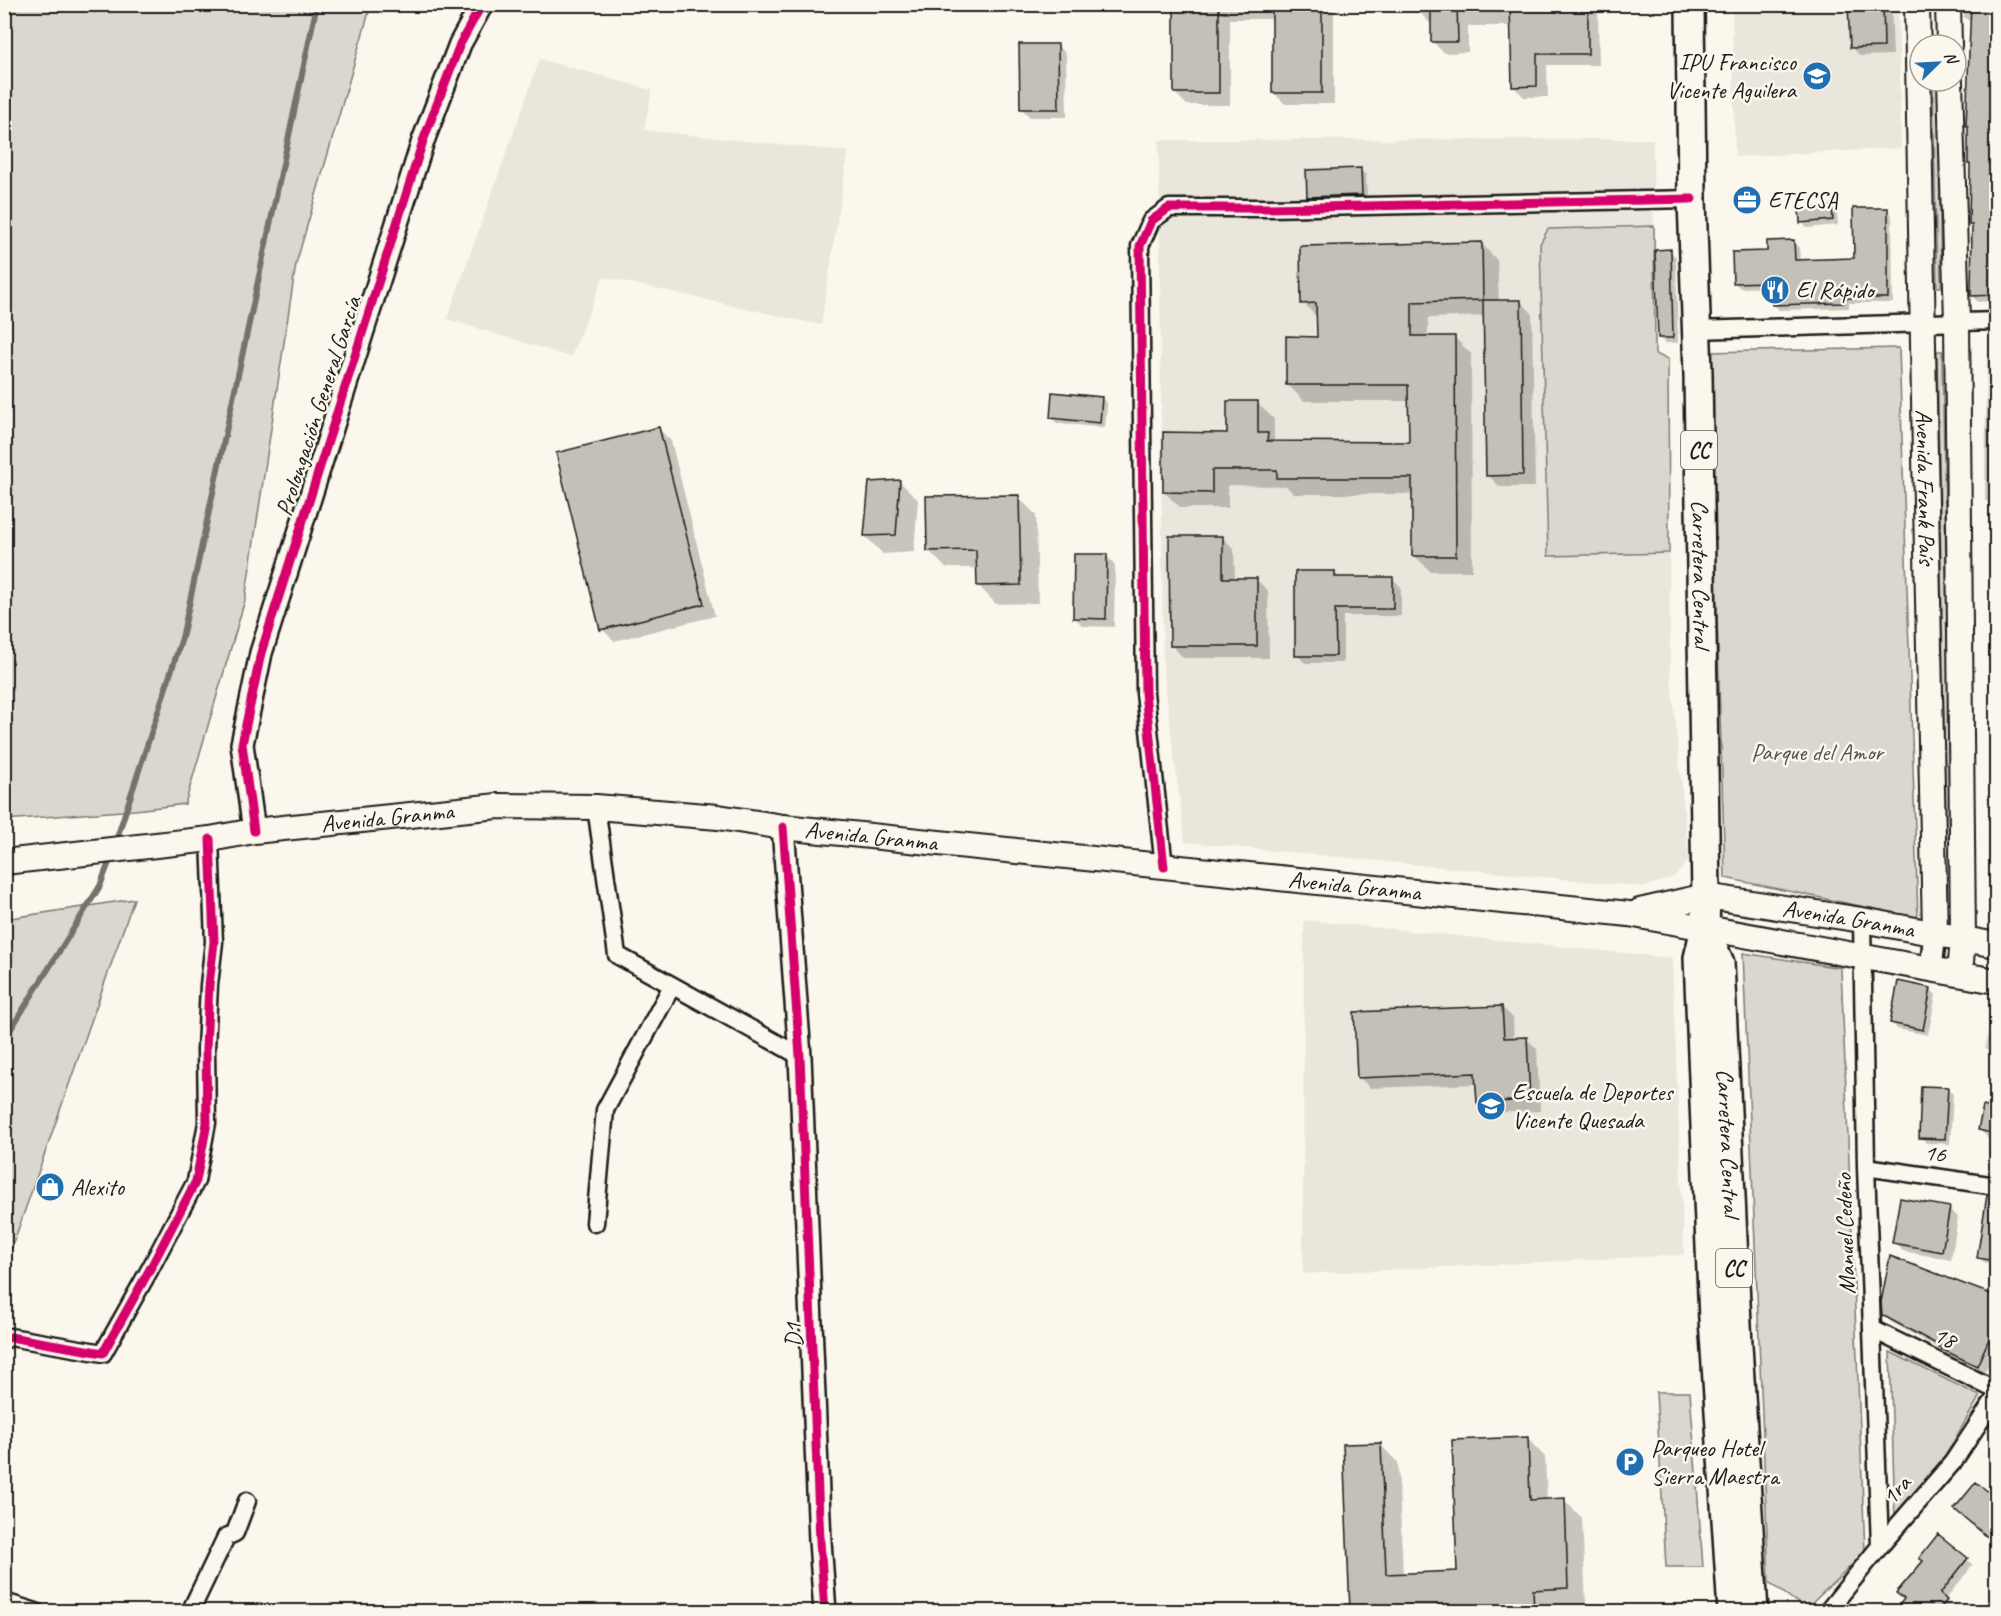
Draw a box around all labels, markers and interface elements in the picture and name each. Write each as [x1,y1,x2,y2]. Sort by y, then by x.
north arrow [1908,33,1968,93]
place label: IPU Francisco Vicente Aguilera [1666,47,1798,105]
text: N [1940,49,1963,69]
school or university icon: IPU Francisco Vicente Aguilera [1801,60,1833,92]
office icon: ETECSA [1731,184,1763,216]
place label: ETECSA [1768,185,1839,215]
restaurant icon: El Rápido [1759,274,1791,306]
place label: El Rápido [1796,275,1876,305]
street label: Prolongación General García [268,291,368,520]
street label: Avenida Frank País [1909,409,1942,568]
road number: CC [1681,431,1717,469]
street label: Carretera Central [1685,500,1717,652]
park label: Parque del Amor [1751,737,1885,767]
street label: Avenida Granma [320,796,456,839]
street label: Avenida Granma [804,814,940,858]
street label: Avenida Granma [1287,864,1423,908]
street label: Avenida Granma [1781,893,1918,945]
street label: Carretera Central [1710,1068,1747,1221]
place label: Escuela de Deportes Vicente Quesada [1512,1077,1674,1135]
school or university icon: Escuela de Deportes Vicente Quesada [1475,1090,1507,1122]
street label: 16 [1922,1137,1949,1170]
shop icon: Alexito [34,1171,66,1203]
place label: Alexito [71,1172,126,1202]
street label: Manuel Cedeño [1828,1172,1862,1295]
road number: CC [1716,1249,1752,1287]
street label: 18 [1929,1319,1963,1356]
street label: D1 [777,1321,809,1348]
place label: Parqueo Hotel Sierra Maestra [1651,1433,1781,1491]
parking icon: Parqueo Hotel Sierra Maestra [1614,1446,1646,1478]
street label: 1ra [1875,1468,1918,1511]

